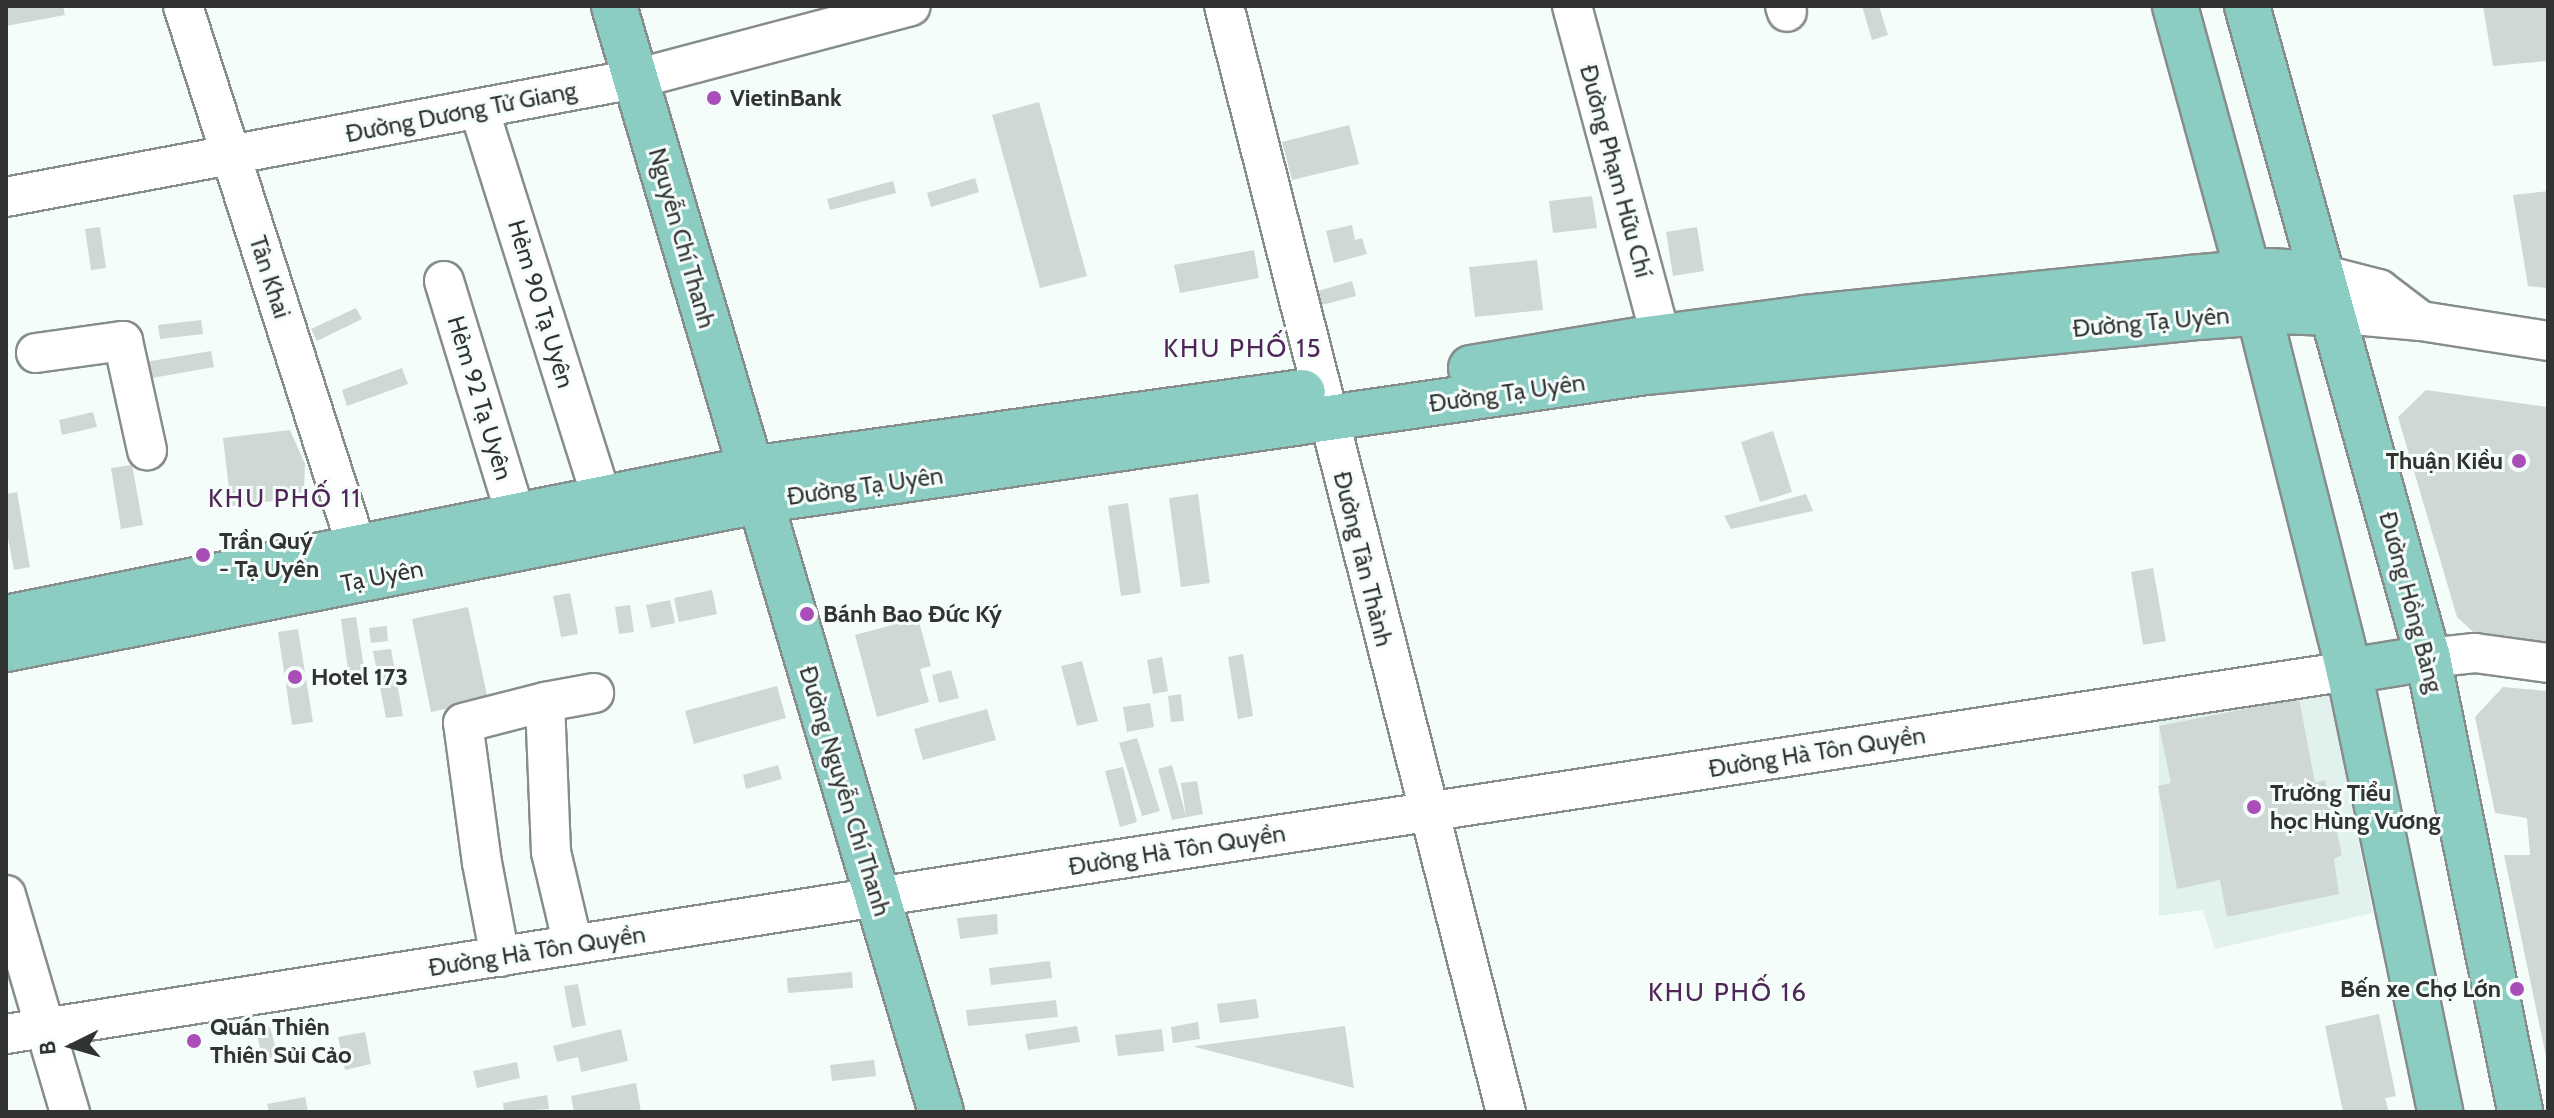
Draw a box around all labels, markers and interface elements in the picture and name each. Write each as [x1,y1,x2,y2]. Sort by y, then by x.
street label: Đường Phạm Hữu Chí [1574,62,1658,280]
street label: Đường Dương Tử Giang [343,75,579,149]
place label: VietinBank [730,84,842,112]
marker: VietinBank [705,89,723,107]
street label: Nguyễn Chí Thanh [643,145,721,331]
street label: Hẻm 90 Tạ Uyên [502,216,580,392]
street label: Tân Khai [243,232,297,322]
street label: Đường Tạ Uyên [2071,301,2231,343]
street label: Hẻm 92 Tạ Uyên [441,312,519,484]
district label: KHU PHỐ 15 [1163,333,1323,365]
street label: Đường Tạ Uyên [1427,368,1587,418]
place label: Thuận Kiều [2386,447,2503,475]
marker: Thuận Kiều [2510,452,2528,470]
street label: Đường Tạ Uyên [785,461,945,511]
street label: Đường Tân Thành [1327,469,1399,649]
district label: KHU PHỐ 11 [208,483,362,515]
street label: Đường Hồng Bàng [2373,509,2449,695]
place label: Trần Quý - Tạ Uyên [219,527,319,583]
marker: Trần Quý - Tạ Uyên [194,546,212,564]
street label: Tạ Uyên [338,554,426,598]
place label: Bánh Bao Đức Ký [823,600,1002,628]
marker: Bánh Bao Đức Ký [798,605,816,623]
street label: Đường Nguyễn Chí Thanh [793,662,897,920]
place label: Hotel 173 [311,663,408,691]
marker: Hotel 173 [286,668,304,686]
street label: Đường Hà Tôn Quyền [1707,721,1927,783]
place label: Trường Tiểu học Hùng Vương [2270,779,2441,835]
marker: Trường Tiểu học Hùng Vương [2245,798,2263,816]
street label: Đường Hà Tôn Quyền [1067,819,1287,881]
street label: Đường Hà Tôn Quyền [427,920,647,982]
place label: Bến xe Chợ Lớn [2340,975,2501,1003]
district label: KHU PHỐ 16 [1648,977,1808,1009]
marker: Bến xe Chợ Lớn [2508,980,2526,998]
north arrow [32,1006,112,1086]
place label: Quán Thiên Thiên Sủi Cảo [210,1013,352,1069]
marker: Quán Thiên Thiên Sủi Cảo [185,1032,203,1050]
text: B [34,1040,62,1056]

